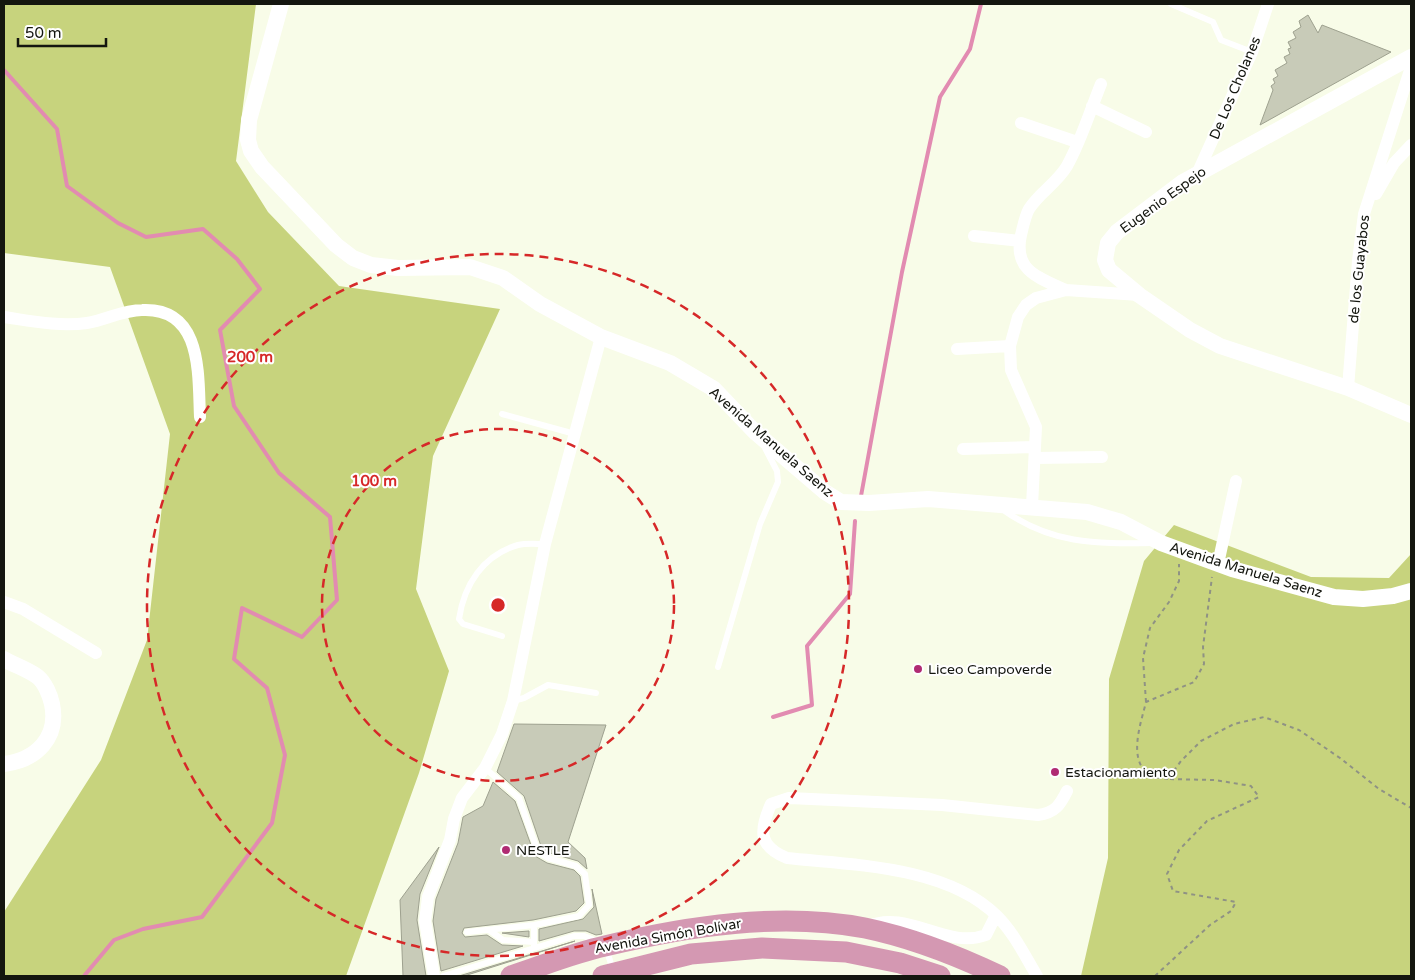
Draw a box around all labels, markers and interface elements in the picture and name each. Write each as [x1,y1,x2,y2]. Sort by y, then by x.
scale bar [18,15,105,47]
text: 50 m [25,24,62,42]
street label: De Los Cholanes [1206,34,1264,142]
street label: Eugenio Espejo [1117,163,1209,237]
street label: de los Guayabos [1345,214,1373,324]
text: 200 m [227,348,273,366]
street label: Avenida Manuela Saenz [706,384,837,501]
text: 100 m [351,472,397,490]
street label: Avenida Manuela Saenz [1168,539,1324,601]
centre of rings [489,596,507,614]
place label: Liceo Campoverde [928,661,1052,678]
marker: Liceo Campoverde [912,663,924,675]
place label: Estacionamiento [1065,764,1176,781]
marker: Estacionamiento [1049,766,1061,778]
place label: NESTLE [516,842,570,859]
marker: NESTLE [500,844,512,856]
street label: Avenida Simón Bolívar [593,915,743,957]

